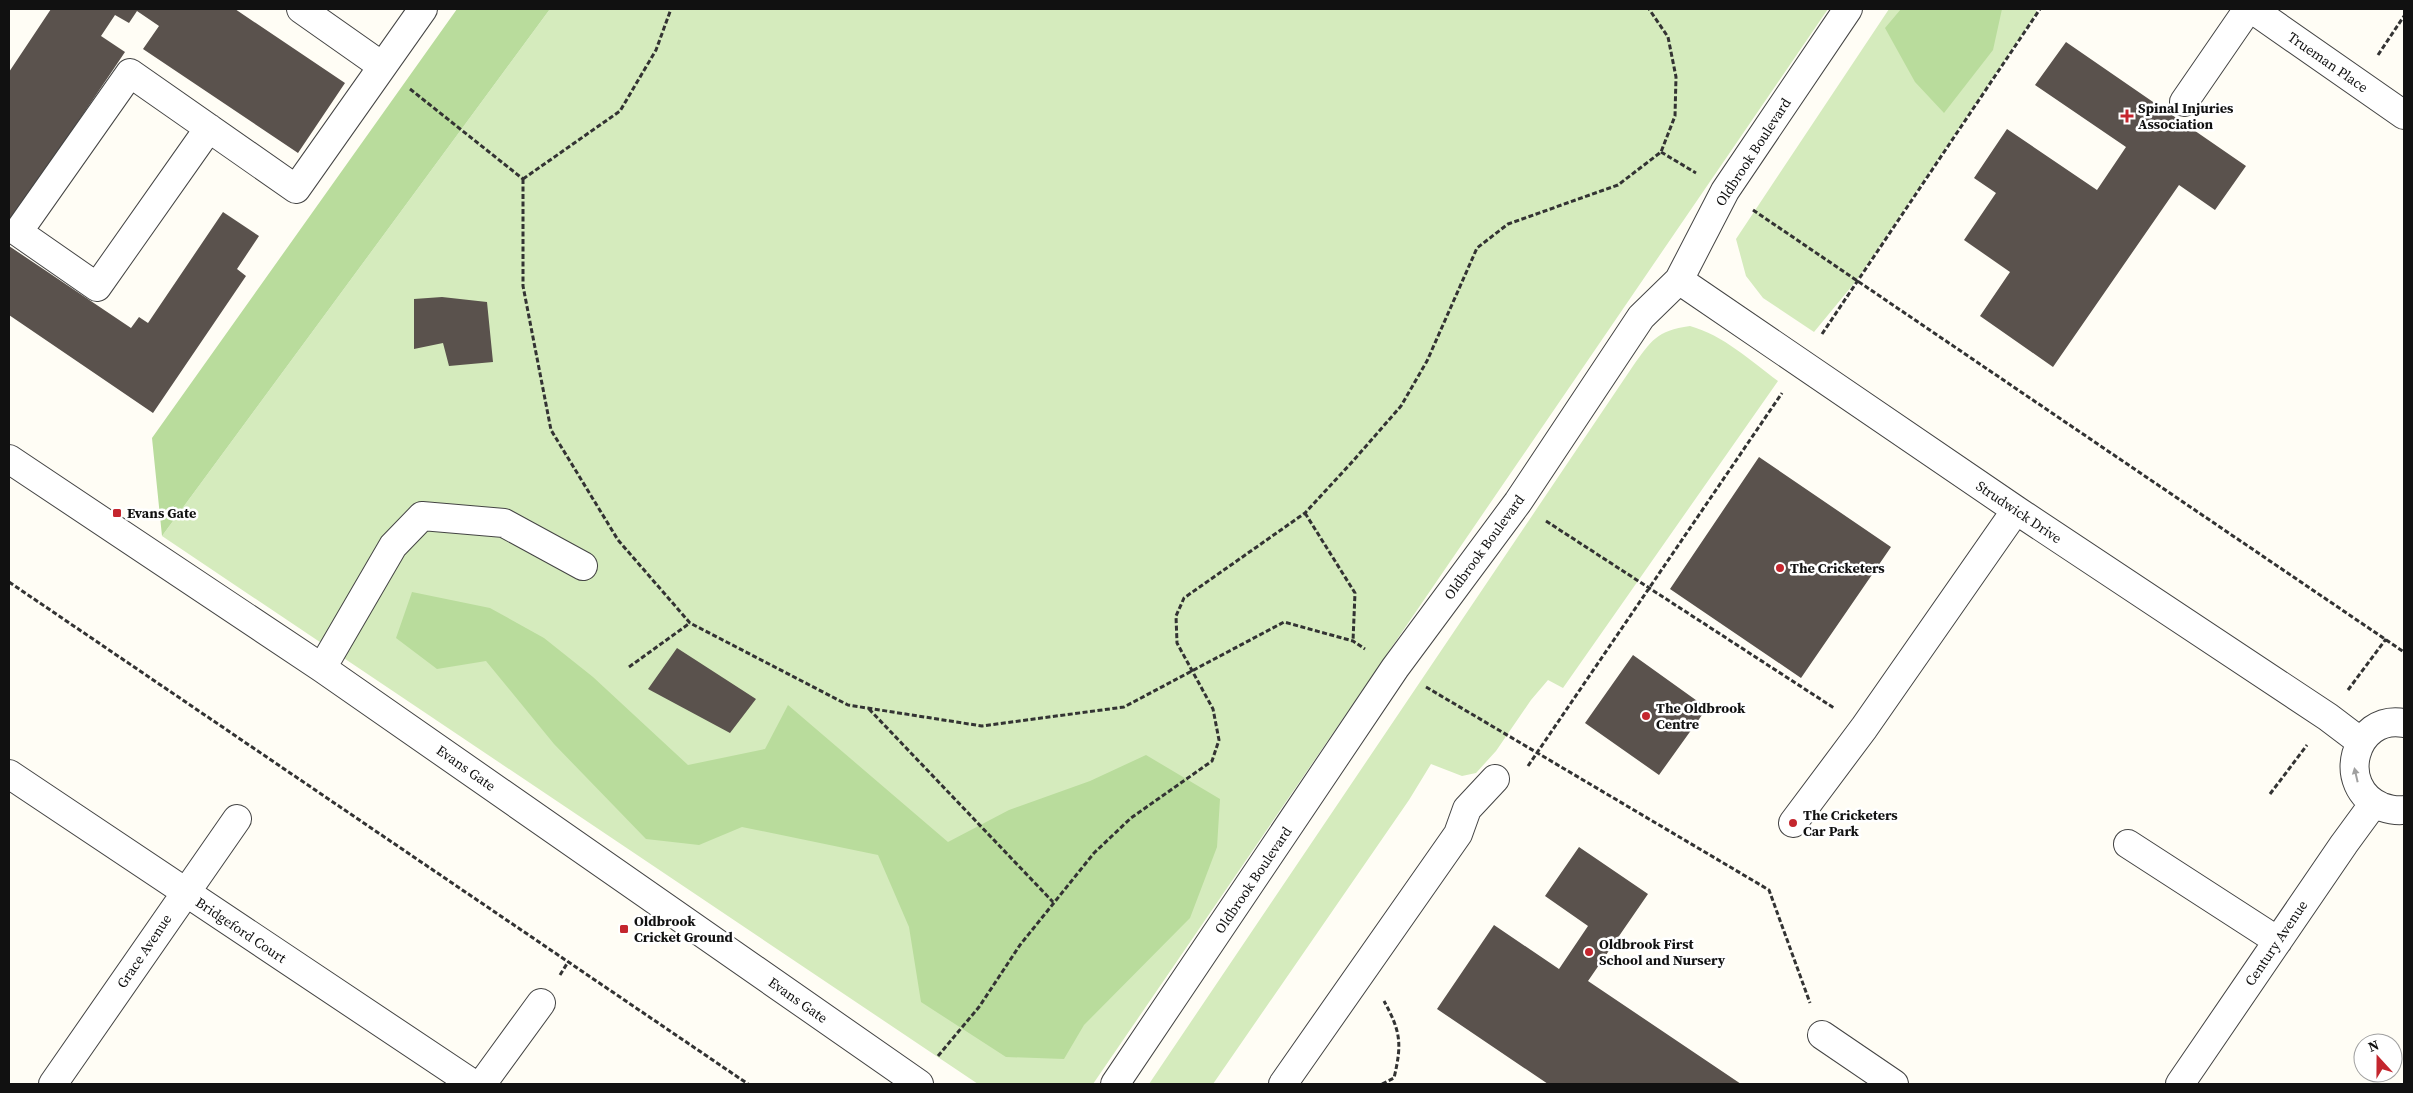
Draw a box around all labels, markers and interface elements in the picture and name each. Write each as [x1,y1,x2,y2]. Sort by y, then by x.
street label: Trueman Place [2284,27,2372,97]
street label: Oldbrook Boulevard [1710,94,1796,210]
place label: Spinal Injuries Association [2138,98,2234,134]
marker: Spinal Injuries Association [2120,109,2134,123]
street label: Strudwick Drive [1972,476,2066,548]
street label: Oldbrook Boulevard [1439,490,1529,604]
place label: Evans Gate [127,503,196,523]
marker: Evans Gate [111,507,123,519]
place label: The Cricketers [1790,558,1885,578]
marker: The Cricketers [1774,562,1786,574]
place label: The Oldbrook Centre [1656,698,1746,734]
marker: The Oldbrook Centre [1640,710,1652,722]
street label: Evans Gate [432,740,500,796]
one-way arrow [2352,768,2360,783]
place label: The Cricketers Car Park [1803,805,1898,841]
marker: The Cricketers Car Park [1787,817,1799,829]
street label: Oldbrook Boulevard [1210,822,1296,938]
street label: Bridgeford Court [192,892,291,968]
street label: Century Avenue [2240,896,2312,990]
street label: Grace Avenue [112,910,176,992]
place label: Oldbrook Cricket Ground [634,911,734,947]
marker: Oldbrook Cricket Ground [618,923,630,935]
place label: Oldbrook First School and Nursery [1599,934,1726,970]
marker: Oldbrook First School and Nursery [1583,946,1595,958]
street label: Evans Gate [764,972,832,1028]
north arrow [2353,1033,2403,1083]
text: N [2365,1035,2382,1057]

